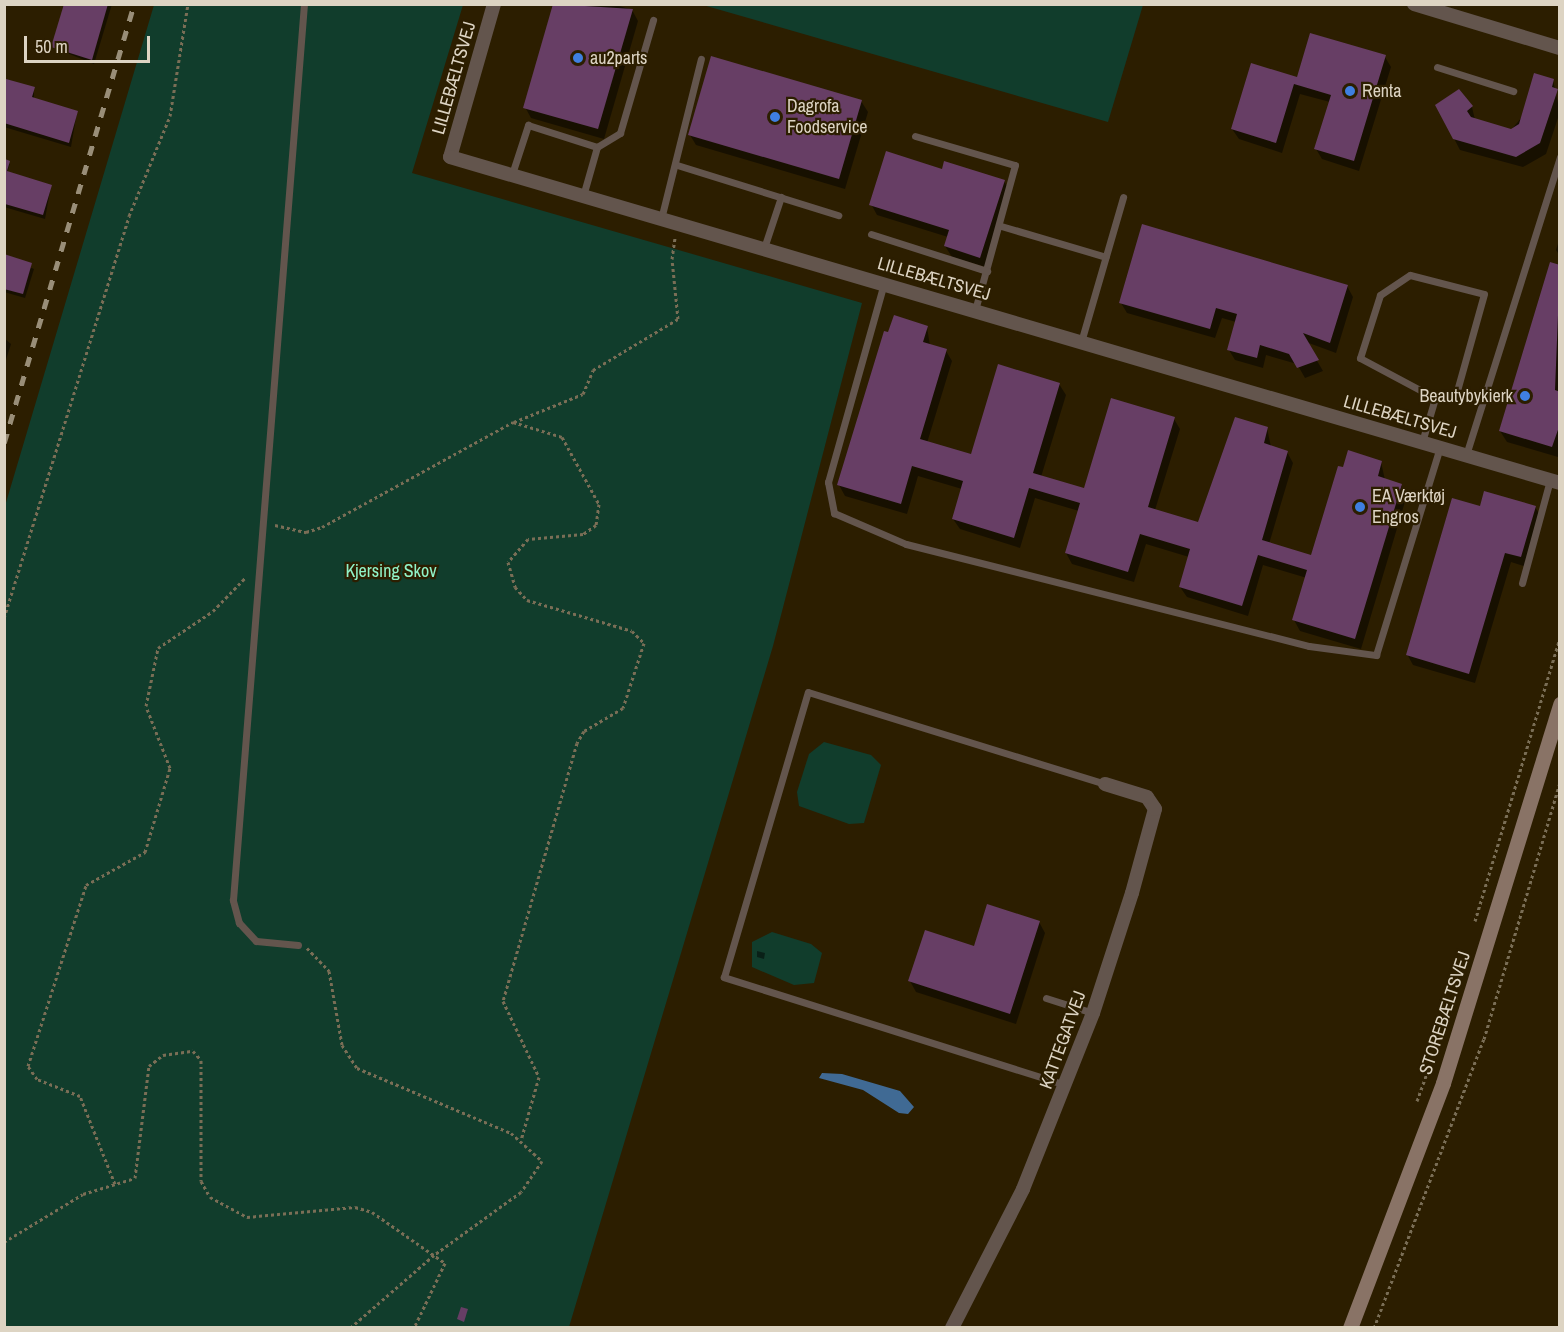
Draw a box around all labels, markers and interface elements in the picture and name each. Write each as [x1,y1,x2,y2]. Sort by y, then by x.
street label: LILLEBÆLTSVEJ [428,19,480,137]
scale bar [27,24,153,62]
text: 50 m [35,34,68,59]
place label: au2parts [590,47,647,69]
marker: au2parts [571,51,585,65]
place label: Renta [1362,80,1401,102]
marker: Renta [1343,84,1357,98]
place label: Dagrofa Foodservice [787,96,867,138]
marker: Dagrofa Foodservice [768,110,782,124]
street label: LILLEBÆLTSVEJ [875,253,993,305]
place label: Beautybykierk [1419,385,1513,407]
marker: Beautybykierk [1518,389,1532,403]
street label: LILLEBÆLTSVEJ [1341,391,1459,443]
place label: EA Værktøj Engros [1372,486,1446,528]
marker: EA Værktøj Engros [1353,500,1367,514]
park label: Kjersing Skov [345,560,437,582]
street label: STOREBÆLTSVEJ [1415,949,1475,1077]
street label: KATTEGATVEJ [1035,988,1091,1092]

